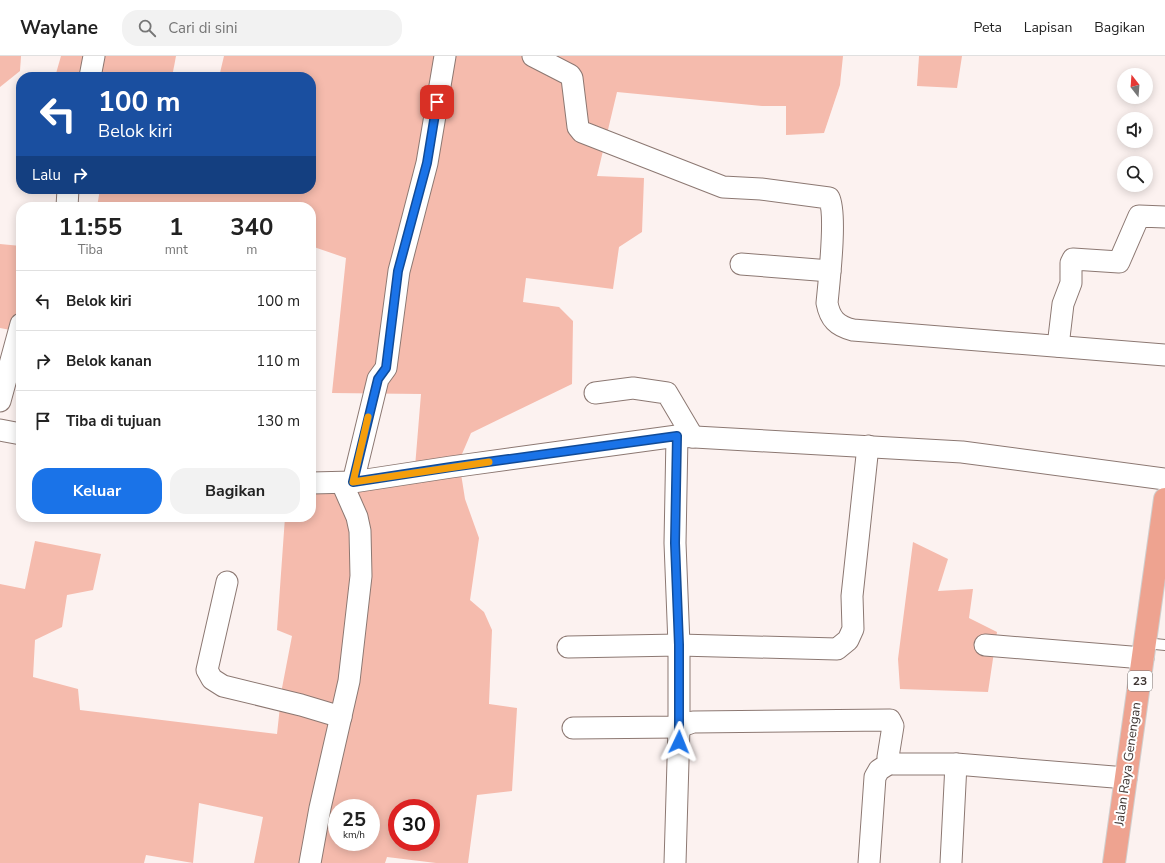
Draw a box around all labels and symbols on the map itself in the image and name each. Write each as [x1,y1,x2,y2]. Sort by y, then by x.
north arrow [1117,68,1153,104]
pin [420,85,454,119]
road number: 23 [1128,671,1152,691]
street label: Jalan Raya Genengan [1110,701,1146,828]
position arrow [658,721,700,763]
speed limit sign: 30 [388,799,440,851]

